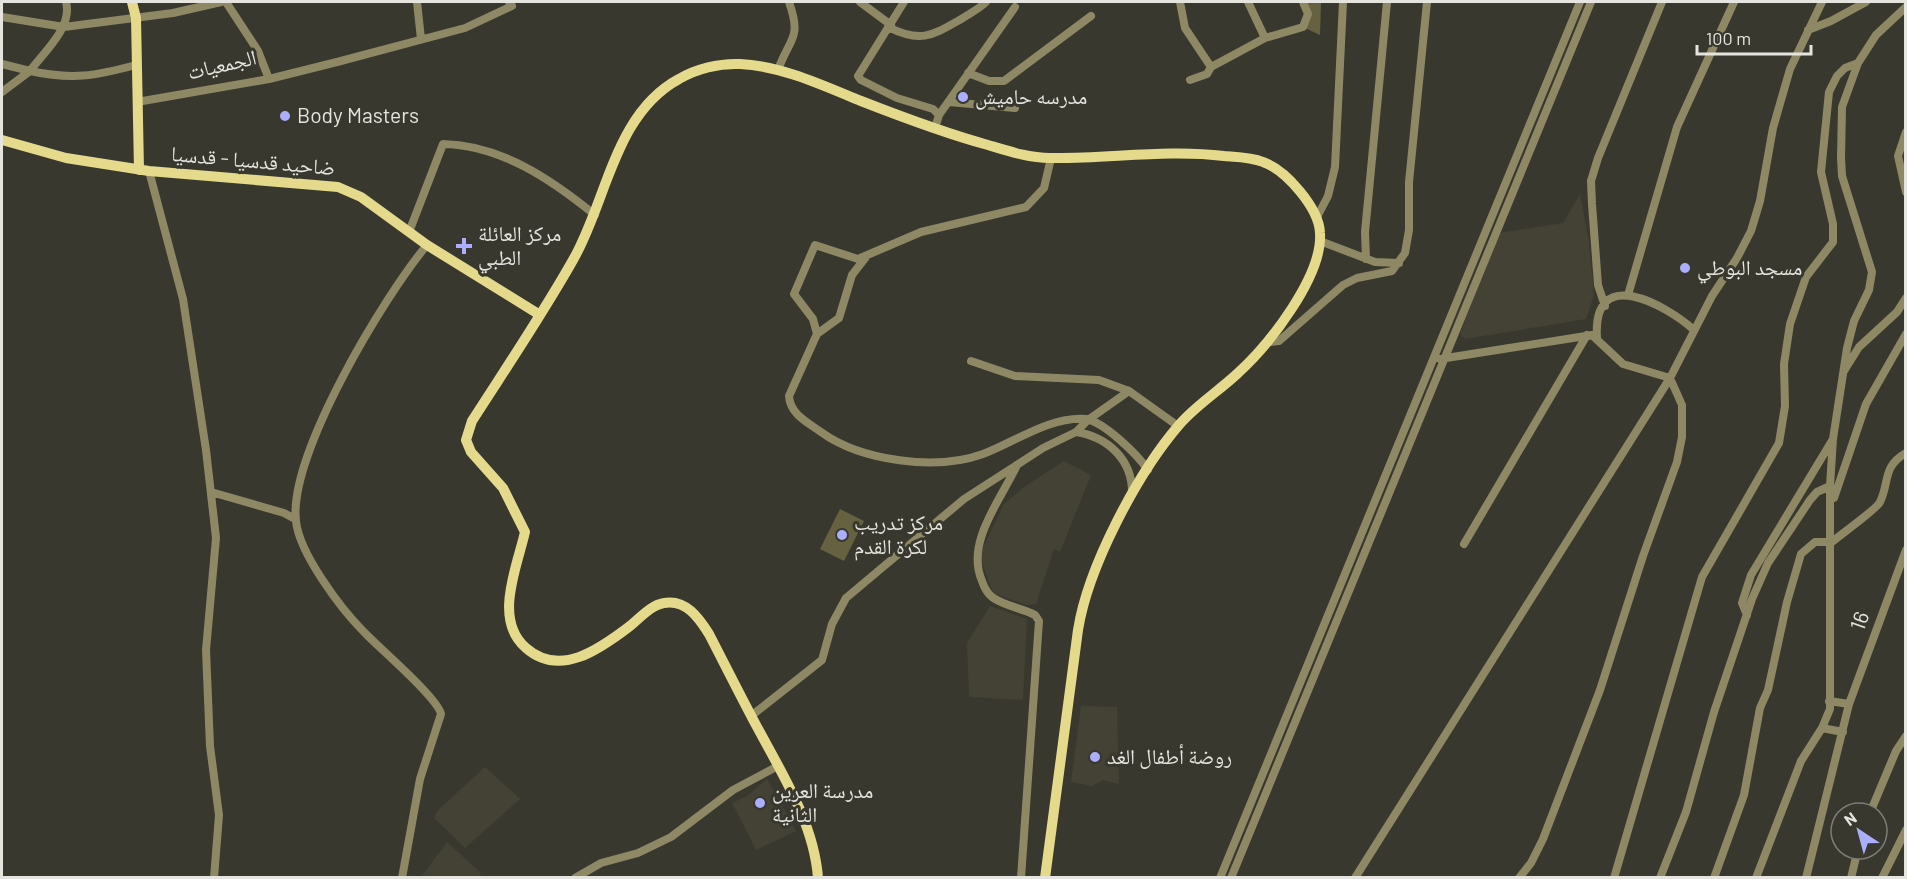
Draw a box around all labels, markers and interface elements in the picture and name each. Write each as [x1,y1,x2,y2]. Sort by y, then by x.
scale bar [1697,18,1811,56]
text: 100 m [1706,27,1751,49]
street label: الجمعيات [185,43,259,84]
place label: مدرسه حاميش [975,83,1087,110]
marker: مدرسه حاميش [956,90,970,104]
place label: Body Masters [297,102,419,127]
marker: Body Masters [278,109,292,123]
street label: ضاحيد قدسيا - قدسيا [170,140,336,179]
place label: مركز العائلة الطبي [478,220,561,274]
marker: مركز العائلة الطبي [455,237,473,255]
place label: مسجد البوطي [1697,254,1802,284]
marker: مسجد البوطي [1678,261,1692,275]
place label: مركز تدريب لكرة القدم [854,509,943,561]
marker: مركز تدريب لكرة القدم [835,528,849,542]
street label: 16 [1844,608,1873,633]
place label: روضة أطفال الغد [1107,743,1232,769]
marker: روضة أطفال الغد [1088,750,1102,764]
place label: مدرسة العرين الثانية [772,777,873,826]
marker: مدرسة العرين الثانية [753,796,767,810]
north arrow [1829,801,1889,861]
text: N [1840,808,1860,829]

